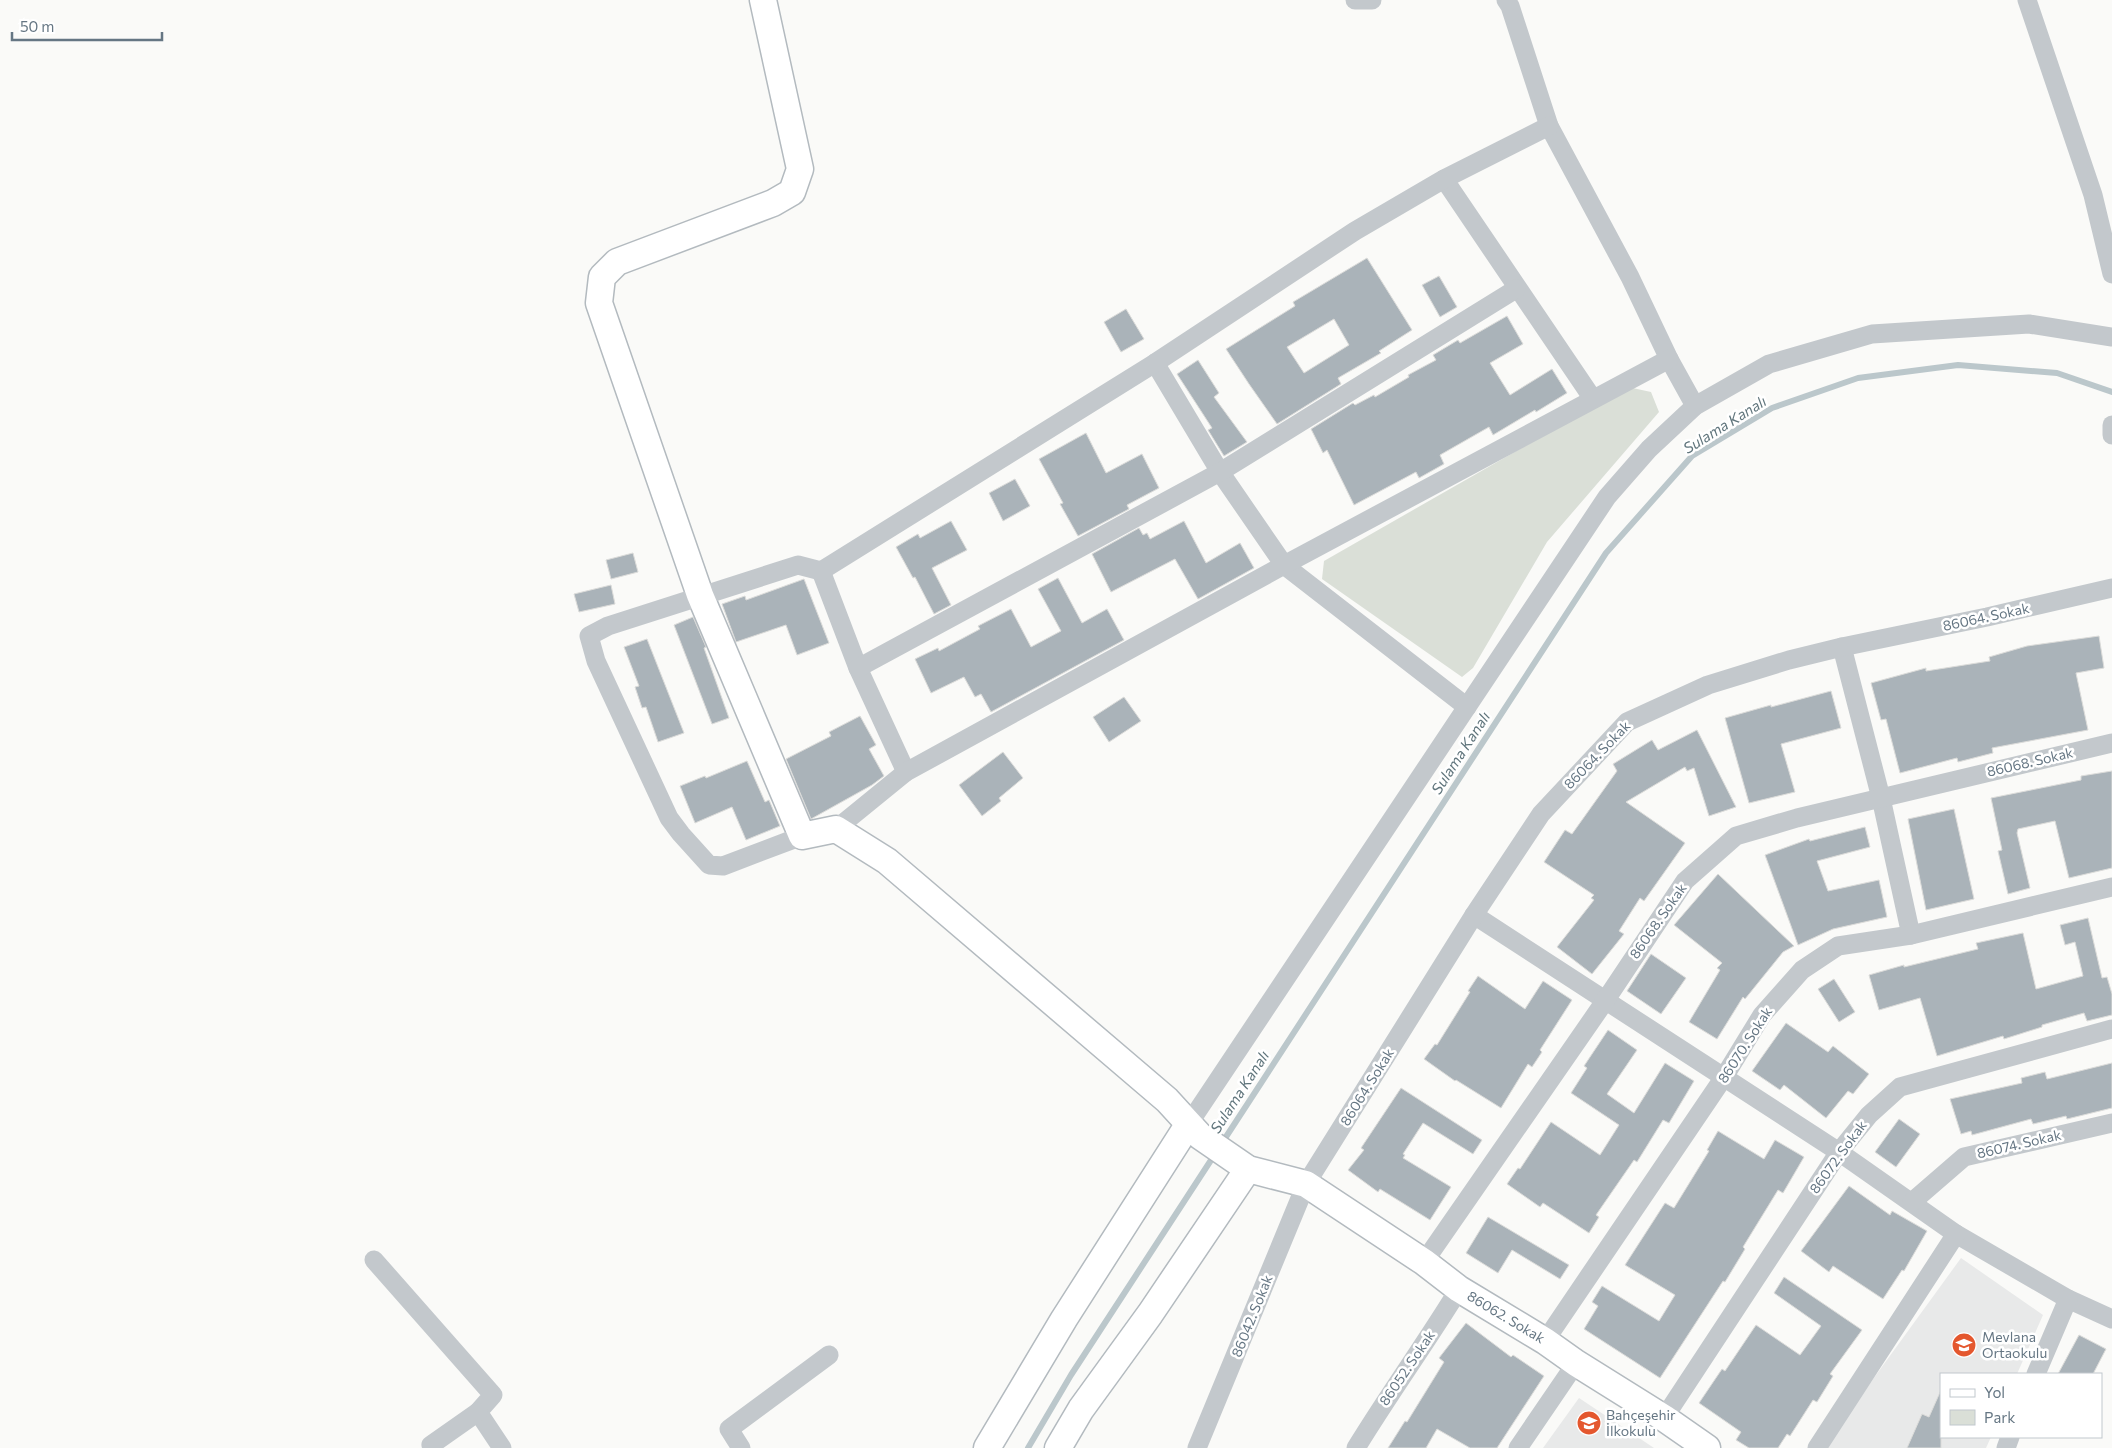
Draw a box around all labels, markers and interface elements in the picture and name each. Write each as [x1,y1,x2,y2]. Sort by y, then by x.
scale bar [12,10,162,42]
text: 50 m [20,17,54,35]
water label: Sulama Kanalı [1680,391,1769,457]
street label: 86064. Sokak [1941,599,2031,634]
water label: Sulama Kanalı [1427,708,1494,797]
street label: 86064. Sokak [1560,717,1634,792]
street label: 86068. Sokak [1985,743,2075,780]
street label: 86068. Sokak [1625,879,1690,962]
street label: 86070. Sokak [1714,1003,1776,1086]
street label: 86064. Sokak [1336,1045,1397,1129]
water label: Sulama Kanalı [1206,1047,1273,1136]
street label: 86072. Sokak [1805,1116,1870,1197]
street label: 86074. Sokak [1975,1125,2063,1161]
street label: 86042. Sokak [1227,1272,1276,1359]
street label: 86062. Sokak [1464,1287,1548,1347]
street label: 86052. Sokak [1375,1327,1438,1409]
place label: Mevlana Ortaokulu [1982,1328,2047,1361]
school or university icon: Mevlana Ortaokulu [1951,1332,1977,1358]
legend [1940,1373,2102,1438]
text: Yol [1984,1383,2005,1401]
place label: Bahçeşehir İlkokulu [1606,1406,1676,1439]
text: Park [1984,1408,2015,1426]
school or university icon: Bahçeşehir İlkokulu [1576,1410,1602,1436]

